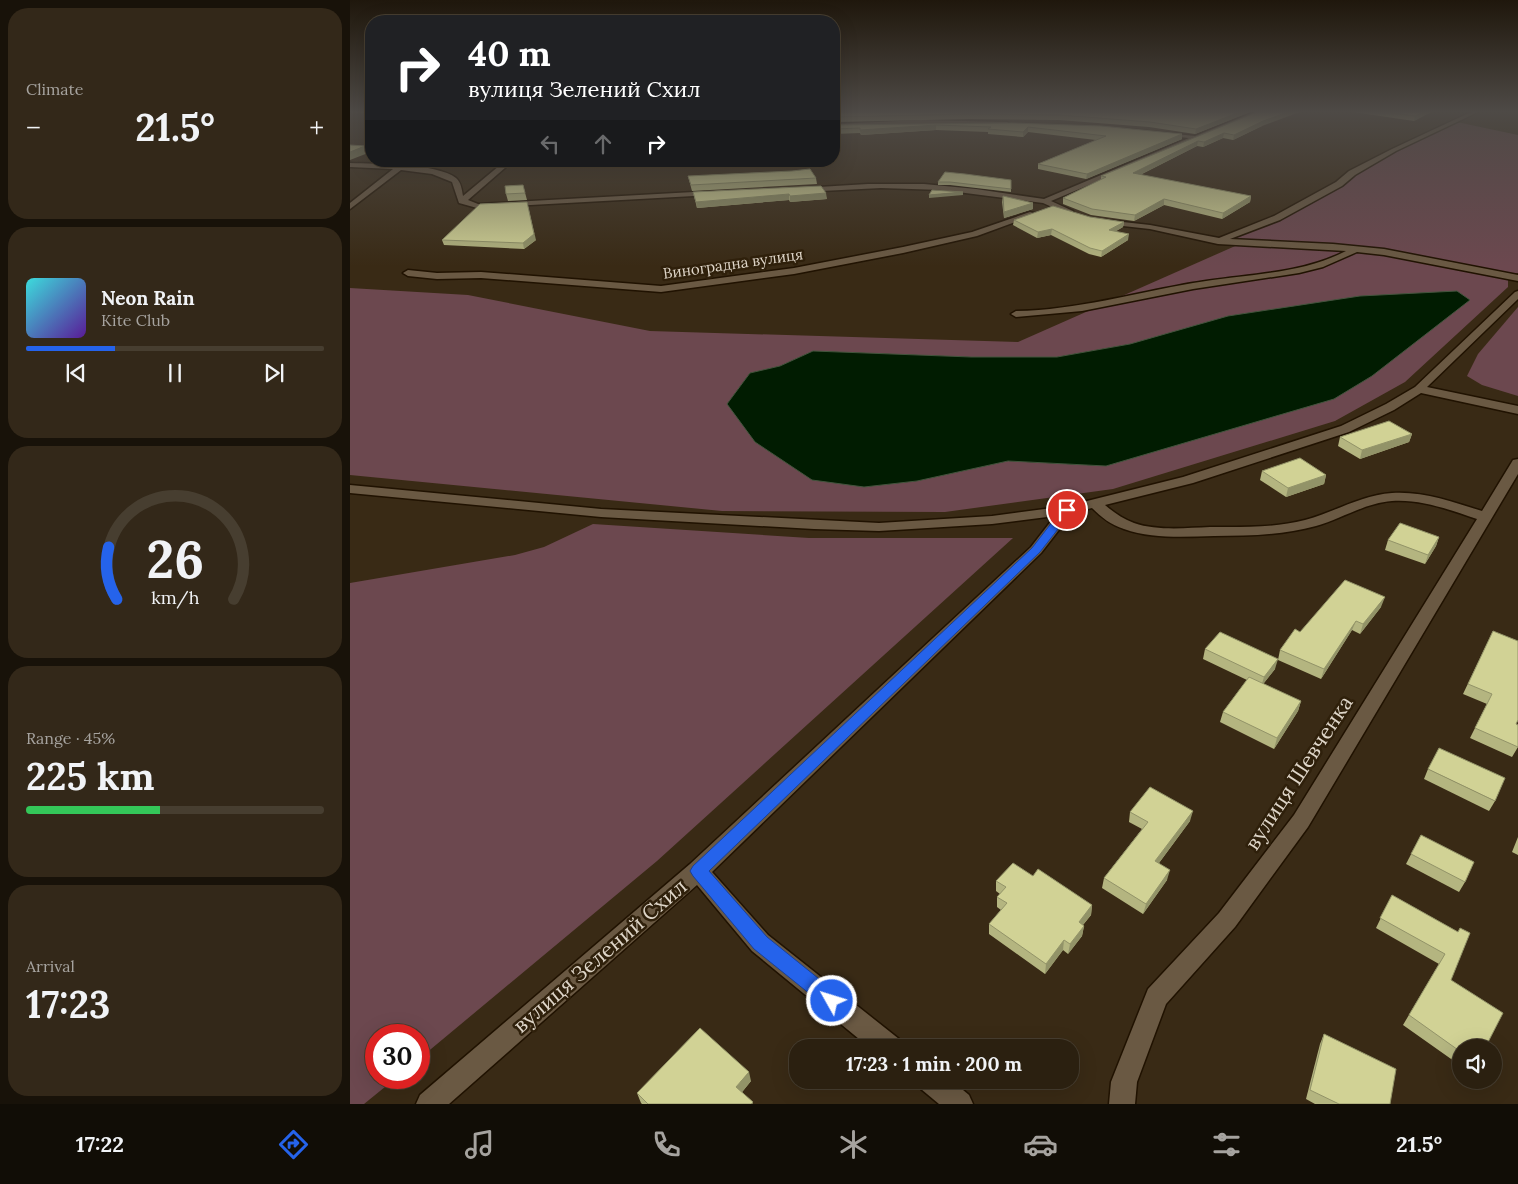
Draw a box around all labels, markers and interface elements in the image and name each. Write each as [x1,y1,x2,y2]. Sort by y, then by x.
text: 40 m [468,31,551,76]
icon: right [385,35,450,100]
text: вулиця Зелений Схил [468,75,700,103]
text: Climate [26,79,83,99]
text: 21.5° [135,103,215,151]
text: − [26,110,41,146]
text: + [309,110,324,146]
icon: left [536,130,564,158]
icon: ahead [589,130,617,158]
icon: right [642,130,670,158]
street label: Виноградна вулиця [662,244,804,283]
text: Neon Rain [101,286,195,310]
text: Kite Club [101,310,170,330]
icon: previous [62,359,90,387]
icon: pause [161,359,189,387]
icon: next [260,359,288,387]
pin [1046,489,1088,531]
icon: arrive [1053,496,1081,524]
text: 26 [146,526,204,592]
text: km/h [151,586,199,609]
street label: вулиця Шевченка [1239,690,1359,855]
text: Range · 45% [26,728,115,748]
text: 225 km [26,752,155,800]
street label: вулиця Зелений Схил [507,873,692,1039]
text: Arrival [26,956,75,976]
position arrow [805,974,857,1026]
text: 17:23 [26,980,110,1028]
speed limit sign: 30 [365,1024,430,1089]
map controls [1452,1039,1502,1089]
button: sound [1452,1039,1502,1089]
text: 17:23 · 1 min · 200 m [846,1052,1022,1076]
icon: directions [276,1127,311,1162]
icon: music [462,1127,497,1162]
icon: phone [649,1127,684,1162]
icon: climate [836,1127,871,1162]
icon: car [1023,1127,1058,1162]
icon: filters [1209,1127,1244,1162]
text: 17:22 [76,1130,124,1158]
text: 21.5° [1396,1130,1442,1158]

